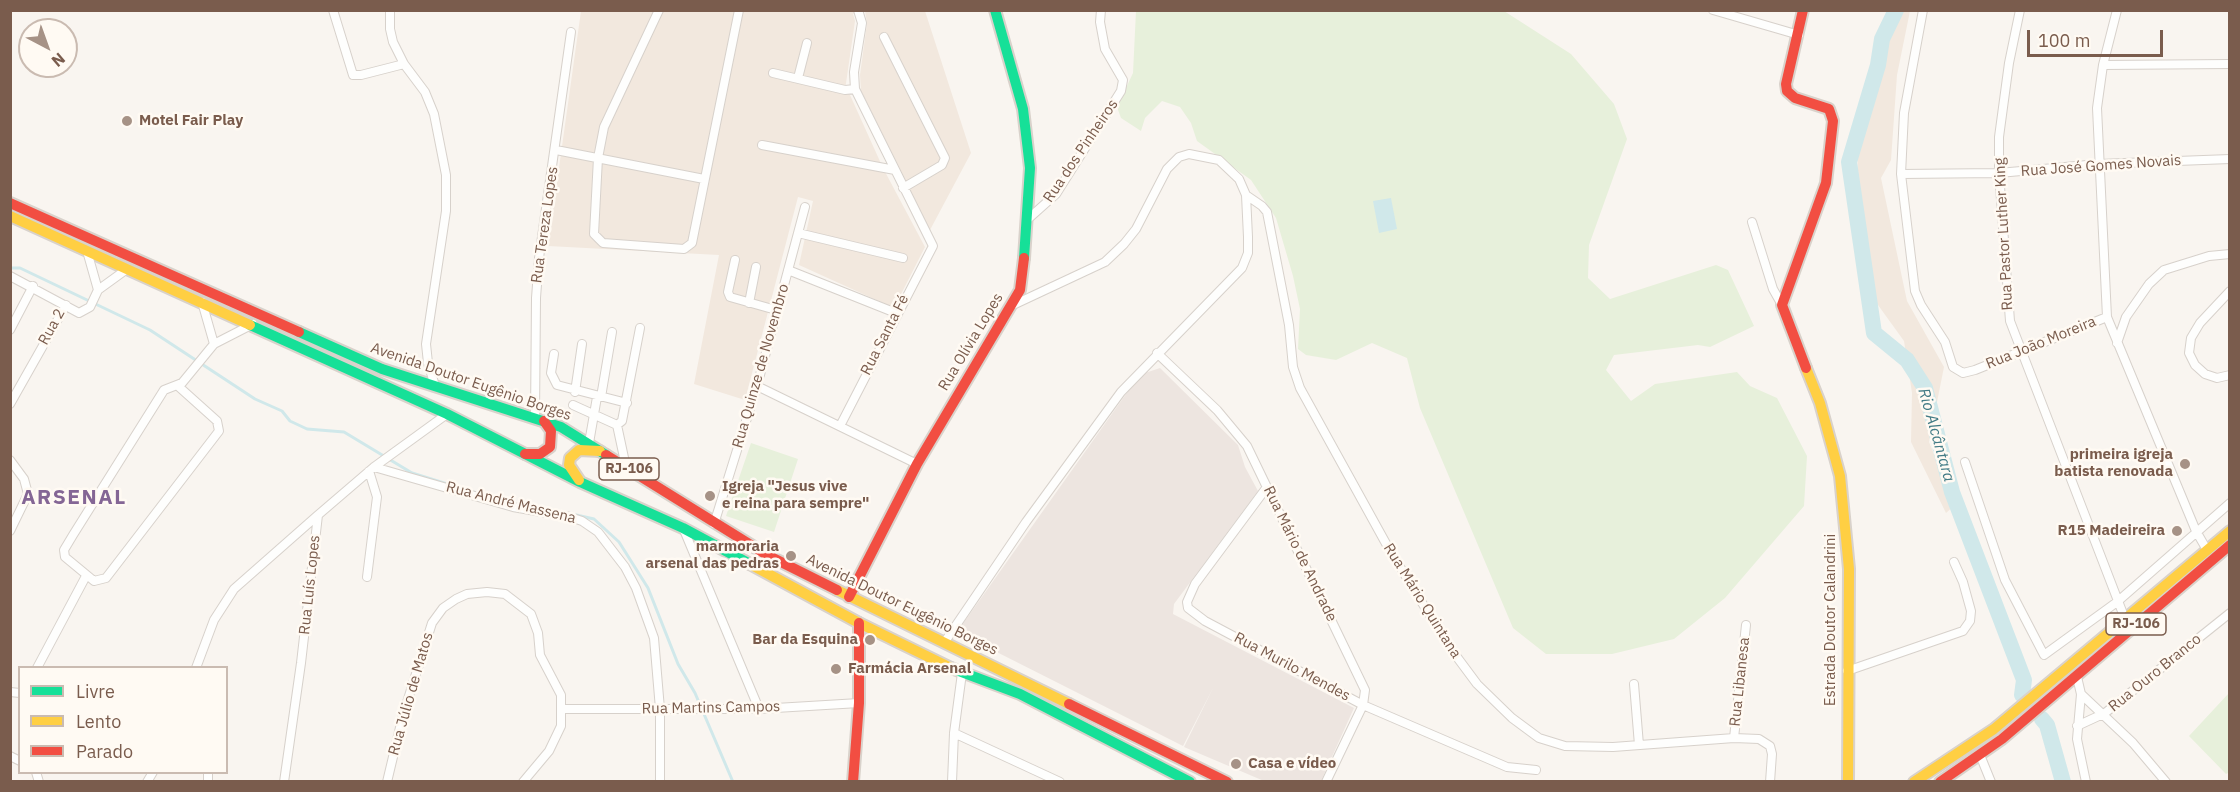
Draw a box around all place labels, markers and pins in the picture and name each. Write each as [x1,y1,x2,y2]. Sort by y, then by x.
place label: Motel Fair Play [139,112,243,130]
marker: Motel Fair Play [120,114,134,128]
place label: primeira igreja batista renovada [2054,446,2173,481]
marker: primeira igreja batista renovada [2178,457,2192,471]
place label: Igreja "Jesus vive e reina para sempre" [722,478,869,513]
marker: Igreja "Jesus vive e reina para sempre" [703,489,717,503]
place label: R15 Madeireira [2058,522,2165,540]
marker: R15 Madeireira [2170,524,2184,538]
place label: marmoraria arsenal das pedras [645,538,779,573]
marker: marmoraria arsenal das pedras [784,549,798,563]
place label: Bar da Esquina [752,631,858,649]
marker: Bar da Esquina [863,633,877,647]
place label: Farmácia Arsenal [848,660,971,678]
marker: Farmácia Arsenal [829,662,843,676]
place label: Casa e vídeo [1248,755,1336,773]
marker: Casa e vídeo [1229,757,1243,771]

